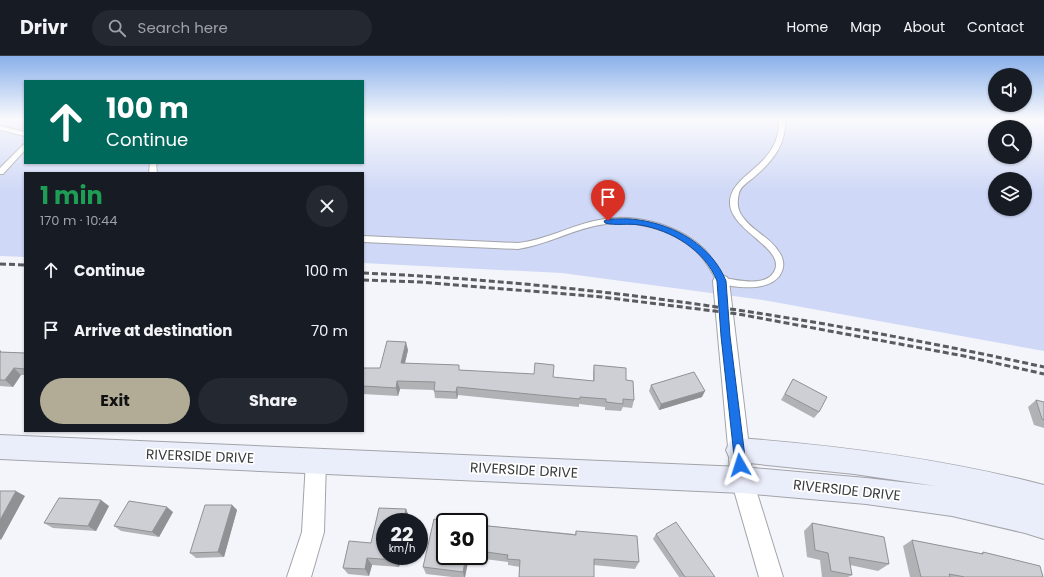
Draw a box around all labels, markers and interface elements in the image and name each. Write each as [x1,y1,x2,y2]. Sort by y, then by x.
search box [92,10,372,46]
text: Drivr [20,14,68,41]
icon: search [106,17,128,39]
text: Search here [138,17,228,38]
text: Home [786,17,828,37]
text: Map [850,17,881,37]
text: About [903,17,945,37]
text: Contact [967,17,1024,37]
map controls [988,68,1032,216]
button: sound [988,68,1032,112]
text: 100 m [106,89,189,128]
icon: ahead [40,96,92,148]
button: search [988,120,1032,164]
text: Continue [106,127,188,152]
button: layers [988,172,1032,216]
text: 1 min [40,179,103,212]
pin [591,180,625,221]
button: close [306,185,348,227]
icon: arrive [597,186,619,208]
text: 170 m · 10:44 [40,211,117,230]
icon: ahead [40,259,62,281]
text: Continue [74,260,145,281]
text: 100 m [305,260,348,281]
icon: arrive [40,319,62,341]
text: Arrive at destination [74,320,232,341]
text: 70 m [311,320,348,341]
button: Exit [40,378,190,424]
button: Share [198,378,348,424]
street label: RIVERSIDE DRIVE [146,444,254,468]
position arrow [719,444,761,486]
street label: RIVERSIDE DRIVE [470,457,578,483]
street label: RIVERSIDE DRIVE [792,474,902,506]
speed limit sign: 30 [436,513,488,565]
text: 22 [391,520,413,548]
text: km/h [389,541,415,556]

